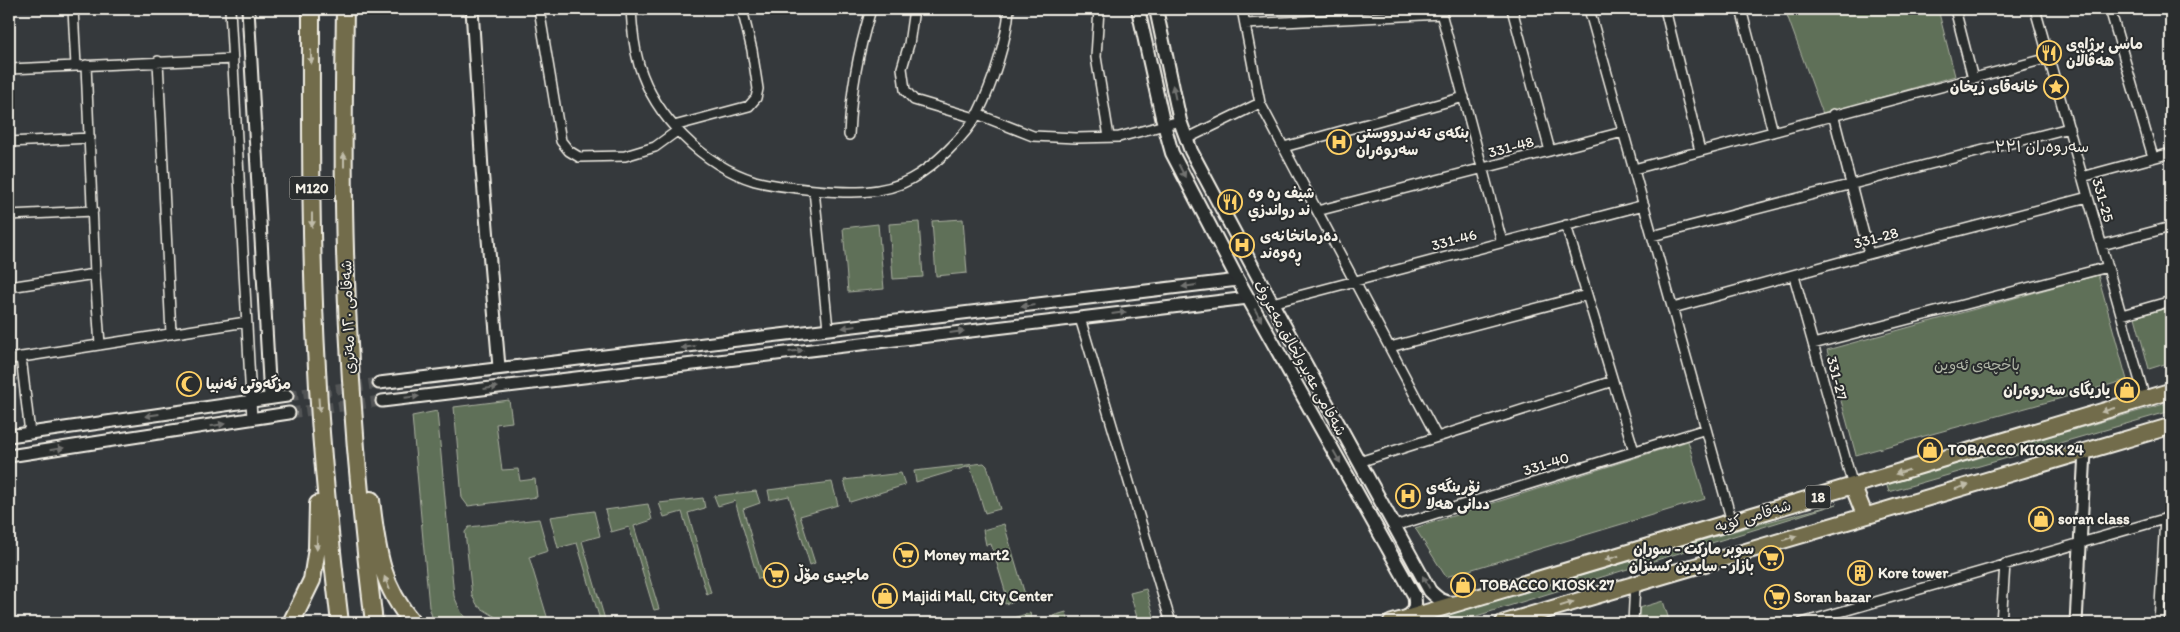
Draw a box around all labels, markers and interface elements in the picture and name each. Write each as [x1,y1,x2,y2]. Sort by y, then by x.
place label: ماسی برژاوی هەڤاڵان [2066,35,2143,70]
restaurant icon: ماسی برژاوی هەڤاڵان [2036,40,2062,66]
one-way arrow [307,50,315,66]
place icon: خانەقای زیخان [2043,74,2069,100]
place label: خانەقای زیخان [1950,78,2038,96]
one-way arrow [1170,84,1178,100]
place label: بنکەی تەندرووستی سەروەران [1356,124,1469,160]
hospital icon: بنکەی تەندرووستی سەروەران [1326,129,1352,155]
street label: 331-48 [1486,132,1536,162]
district label: سەروەران ٣٣١ [1995,137,2089,156]
one-way arrow [340,151,348,167]
one-way arrow [1178,164,1186,179]
street label: 331-25 [2088,176,2118,224]
road number: M120 [290,177,334,200]
place label: شيف ره وه ند رواندزي [1248,184,1314,222]
restaurant icon: شيف ره وه ند رواندزي [1217,189,1243,215]
one-way arrow [308,212,316,228]
street label: 331-28 [1852,223,1900,253]
street label: 331-46 [1429,225,1479,255]
place label: دەرمانخانەی ڕەوەند [1260,227,1338,266]
hospital icon: دەرمانخانەی ڕەوەند [1229,232,1255,258]
street label: شەقامی ١٢٠ مەتری [337,260,360,374]
street label: شەقامی عەبدولخالق مەعروف [1249,277,1350,439]
one-way arrow [1181,282,1197,290]
one-way arrow [1020,302,1036,310]
one-way arrow [1111,309,1127,317]
one-way arrow [1253,309,1262,322]
one-way arrow [841,323,857,331]
one-way arrow [949,328,965,336]
one-way arrow [680,343,696,351]
one-way arrow [788,347,804,355]
street label: 331-27 [1823,354,1852,402]
park label: باخچەی ئەوین [1934,356,2020,375]
mosque icon: مزگەوتی ئەنبیا [176,371,202,397]
place label: مزگەوتی ئەنبیا [206,374,291,394]
shop icon: یاریگای سەروەران [2114,377,2140,403]
place label: یاریگای سەروەران [2003,380,2111,400]
one-way arrow [483,384,499,392]
one-way arrow [404,393,420,401]
one-way arrow [316,397,324,413]
one-way arrow [2100,406,2115,414]
one-way arrow [143,412,159,420]
one-way arrow [210,420,226,428]
shop icon: TOBACCO KIOSK 24 [1917,437,1943,463]
place label: TOBACCO KIOSK 24 [1947,441,2084,459]
one-way arrow [49,445,65,453]
street label: 331-40 [1521,448,1571,480]
one-way arrow [1332,451,1341,464]
one-way arrow [1894,468,1909,476]
place label: نۆرینگەی ددانی هەلا [1426,477,1490,514]
one-way arrow [1955,482,1970,490]
hospital icon: نۆرینگەی ددانی هەلا [1395,483,1421,509]
road number: 18 [1806,486,1830,508]
street label: شەقامی کۆیە [1713,496,1794,537]
shop icon: soran class [2028,506,2054,532]
place label: soran class [2058,510,2130,528]
one-way arrow [1782,534,1797,542]
one-way arrow [313,535,321,551]
place label: سوبر ماركت - سوران بازار - سايدين كسنزان [1629,540,1754,575]
supermarket icon: Money mart2 [893,542,919,568]
supermarket icon: سوبر ماركت - سوران بازار - سايدين كسنزان [1758,545,1784,571]
place label: Money mart2 [924,546,1009,565]
one-way arrow [1604,555,1619,563]
building icon: Kore tower [1847,560,1873,586]
supermarket icon: ماجیدی مۆڵ [763,562,789,588]
place label: ماجیدی مۆڵ [794,564,869,585]
place label: Kore tower [1878,564,1949,582]
shop icon: TOBACCO KIOSK 27 [1450,572,1476,598]
one-way arrow [382,575,390,590]
one-way arrow [1422,575,1430,590]
place label: TOBACCO KIOSK 27 [1479,576,1615,594]
shop icon: Majidi Mall, City Center [872,583,898,609]
supermarket icon: Soran bazar [1764,584,1790,610]
place label: Majidi Mall, City Center [902,587,1054,606]
place label: Soran bazar [1794,588,1871,606]
one-way arrow [1560,600,1575,608]

